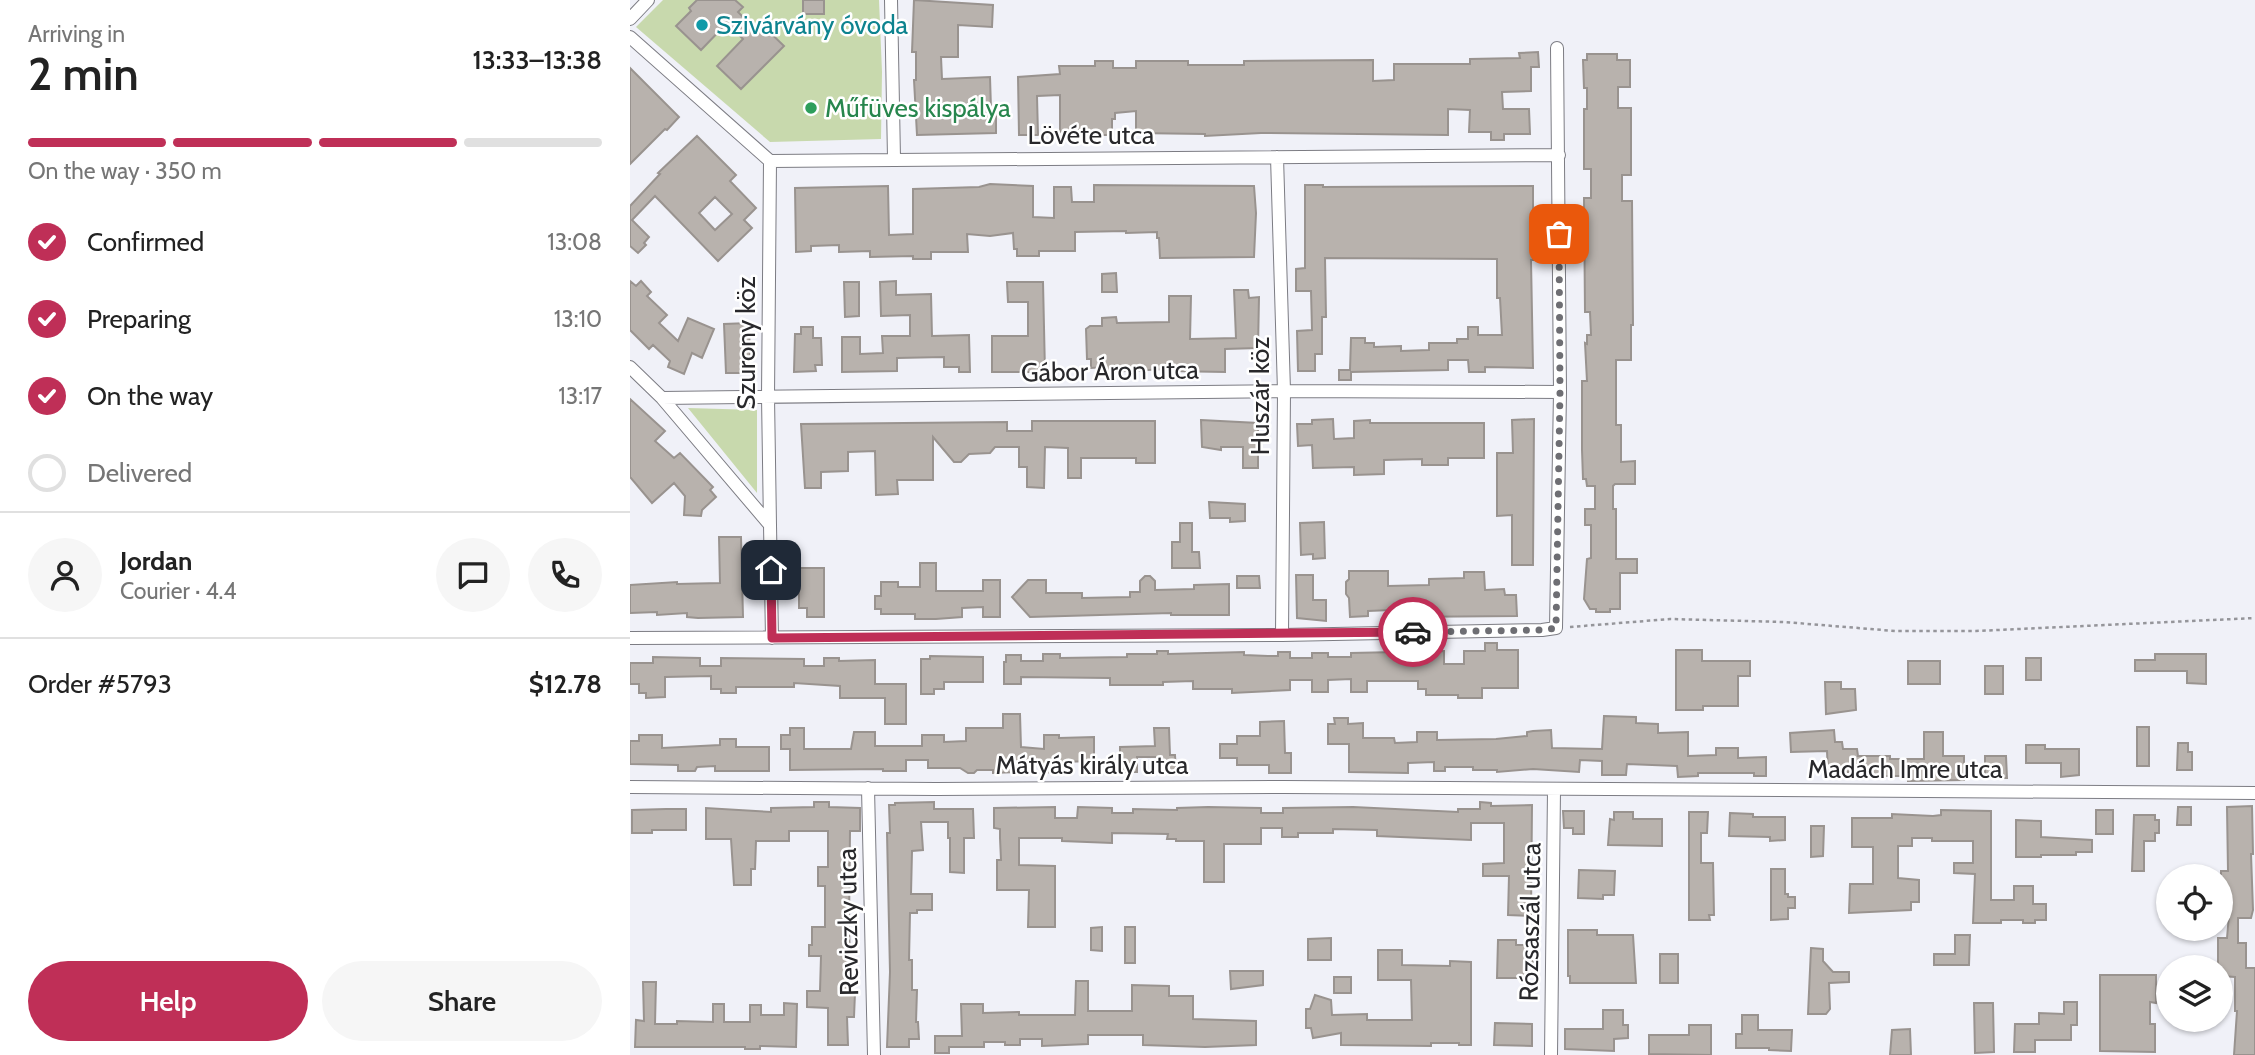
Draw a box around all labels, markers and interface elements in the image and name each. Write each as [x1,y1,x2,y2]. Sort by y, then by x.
place label: Szivárvány óvoda [716,9,909,41]
marker: Szivárvány óvoda [694,17,710,33]
text: Arriving in [28,20,125,48]
text: 13:33–13:38 [473,44,602,76]
text: 2 min [28,46,139,102]
place label: Műfüves kispálya [825,92,1011,124]
marker: Műfüves kispálya [803,100,819,116]
street label: Lövéte utca [1027,119,1155,151]
text: On the way · 350 m [28,157,222,185]
pin [1529,204,1589,264]
icon: bag [1540,215,1578,253]
icon: check [28,223,66,261]
text: Confirmed [87,226,204,258]
text: 13:08 [547,228,602,256]
street label: Szurony köz [730,276,762,410]
icon: check [28,300,66,338]
text: Preparing [87,303,191,335]
text: 13:10 [554,305,602,333]
street label: Huszár köz [1244,337,1276,455]
street label: Gábor Áron utca [1021,353,1200,389]
icon: check [28,377,66,415]
text: On the way [87,380,213,412]
text: 13:17 [558,382,602,410]
text: Delivered [87,457,192,489]
button: person [28,538,102,612]
button: chat [436,538,510,612]
button: phone [528,538,602,612]
pin [741,540,801,600]
text: Jordan [120,545,192,577]
icon: home [752,551,790,589]
text: Courier · 4.4 [120,577,237,605]
courier [1378,597,1448,667]
icon: car [1394,613,1432,651]
text: Order #5793 [28,668,172,700]
text: $12.78 [529,668,602,700]
street label: Mátyás király utca [995,749,1189,781]
street label: Madách Imre utca [1808,753,2003,785]
street label: Rózsaszál utca [1513,842,1547,1002]
street label: Reviczky utca [831,847,865,996]
map controls [2156,864,2233,1032]
button: locate [2156,864,2233,941]
button: layers [2156,955,2233,1032]
button: Help [28,961,308,1041]
button: Share [322,961,602,1041]

